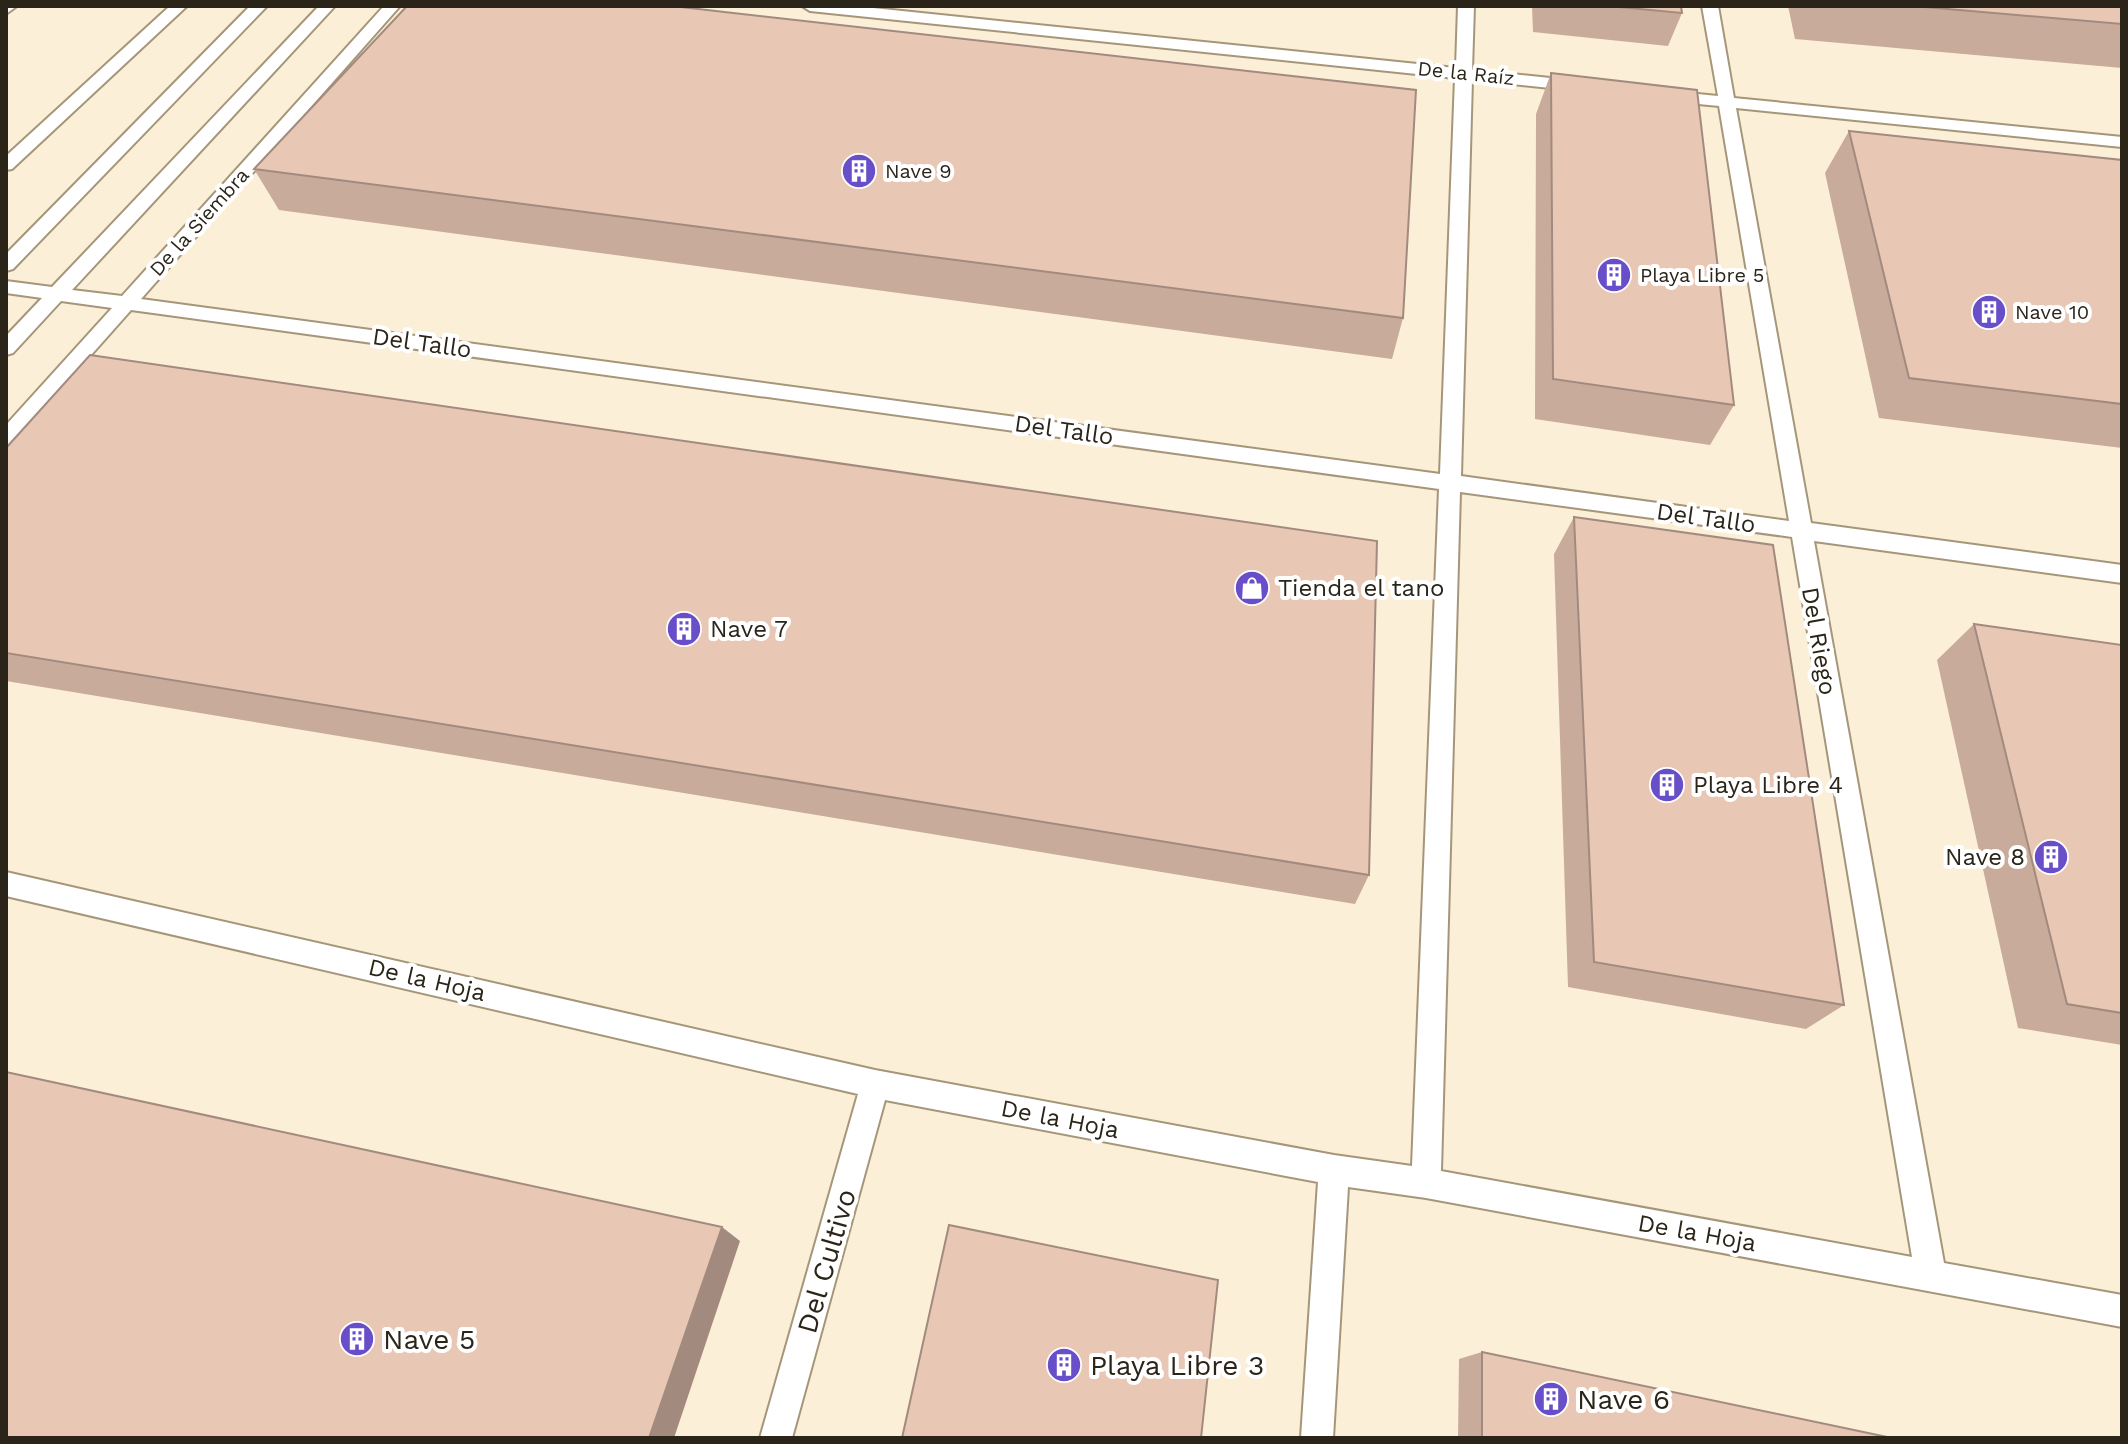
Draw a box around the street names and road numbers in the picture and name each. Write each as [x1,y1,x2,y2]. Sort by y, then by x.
street label: De la Raíz [1416,56,1516,90]
street label: De la Siembra [144,163,254,281]
street label: Del Tallo [371,322,473,364]
street label: Del Tallo [1013,409,1115,451]
street label: Del Tallo [1655,497,1757,539]
street label: Del Riego [1796,585,1842,697]
street label: De la Hoja [366,953,488,1007]
street label: De la Hoja [999,1094,1121,1144]
street label: Del Cultivo [790,1185,863,1337]
street label: De la Hoja [1636,1209,1758,1257]

